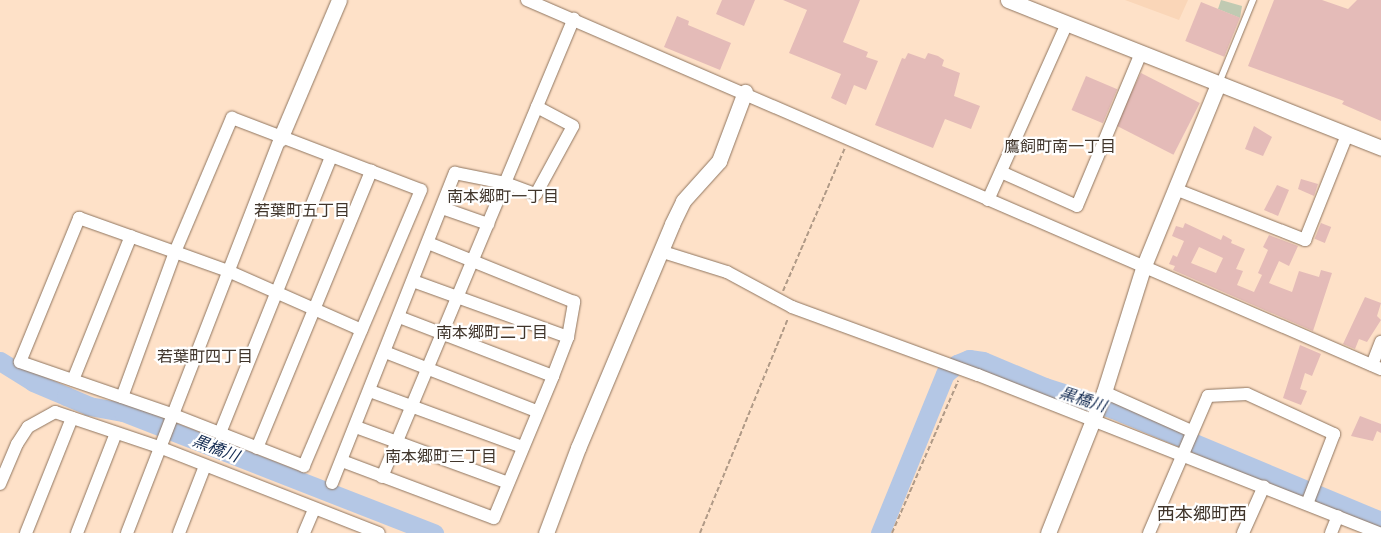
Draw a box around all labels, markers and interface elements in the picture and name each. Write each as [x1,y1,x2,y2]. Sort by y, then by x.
district label: 鷹飼町南一丁目 [1004,136,1116,156]
district label: 南本郷町一丁目 [447,186,559,206]
district label: 若葉町五丁目 [254,200,350,220]
district label: 南本郷町二丁目 [436,322,548,342]
district label: 若葉町四丁目 [157,346,253,366]
water label: 黒橋川 [1057,382,1109,416]
water label: 黒橋川 [190,430,242,466]
district label: 南本郷町三丁目 [385,446,497,466]
district label: 西本郷町西 [1157,502,1247,524]

